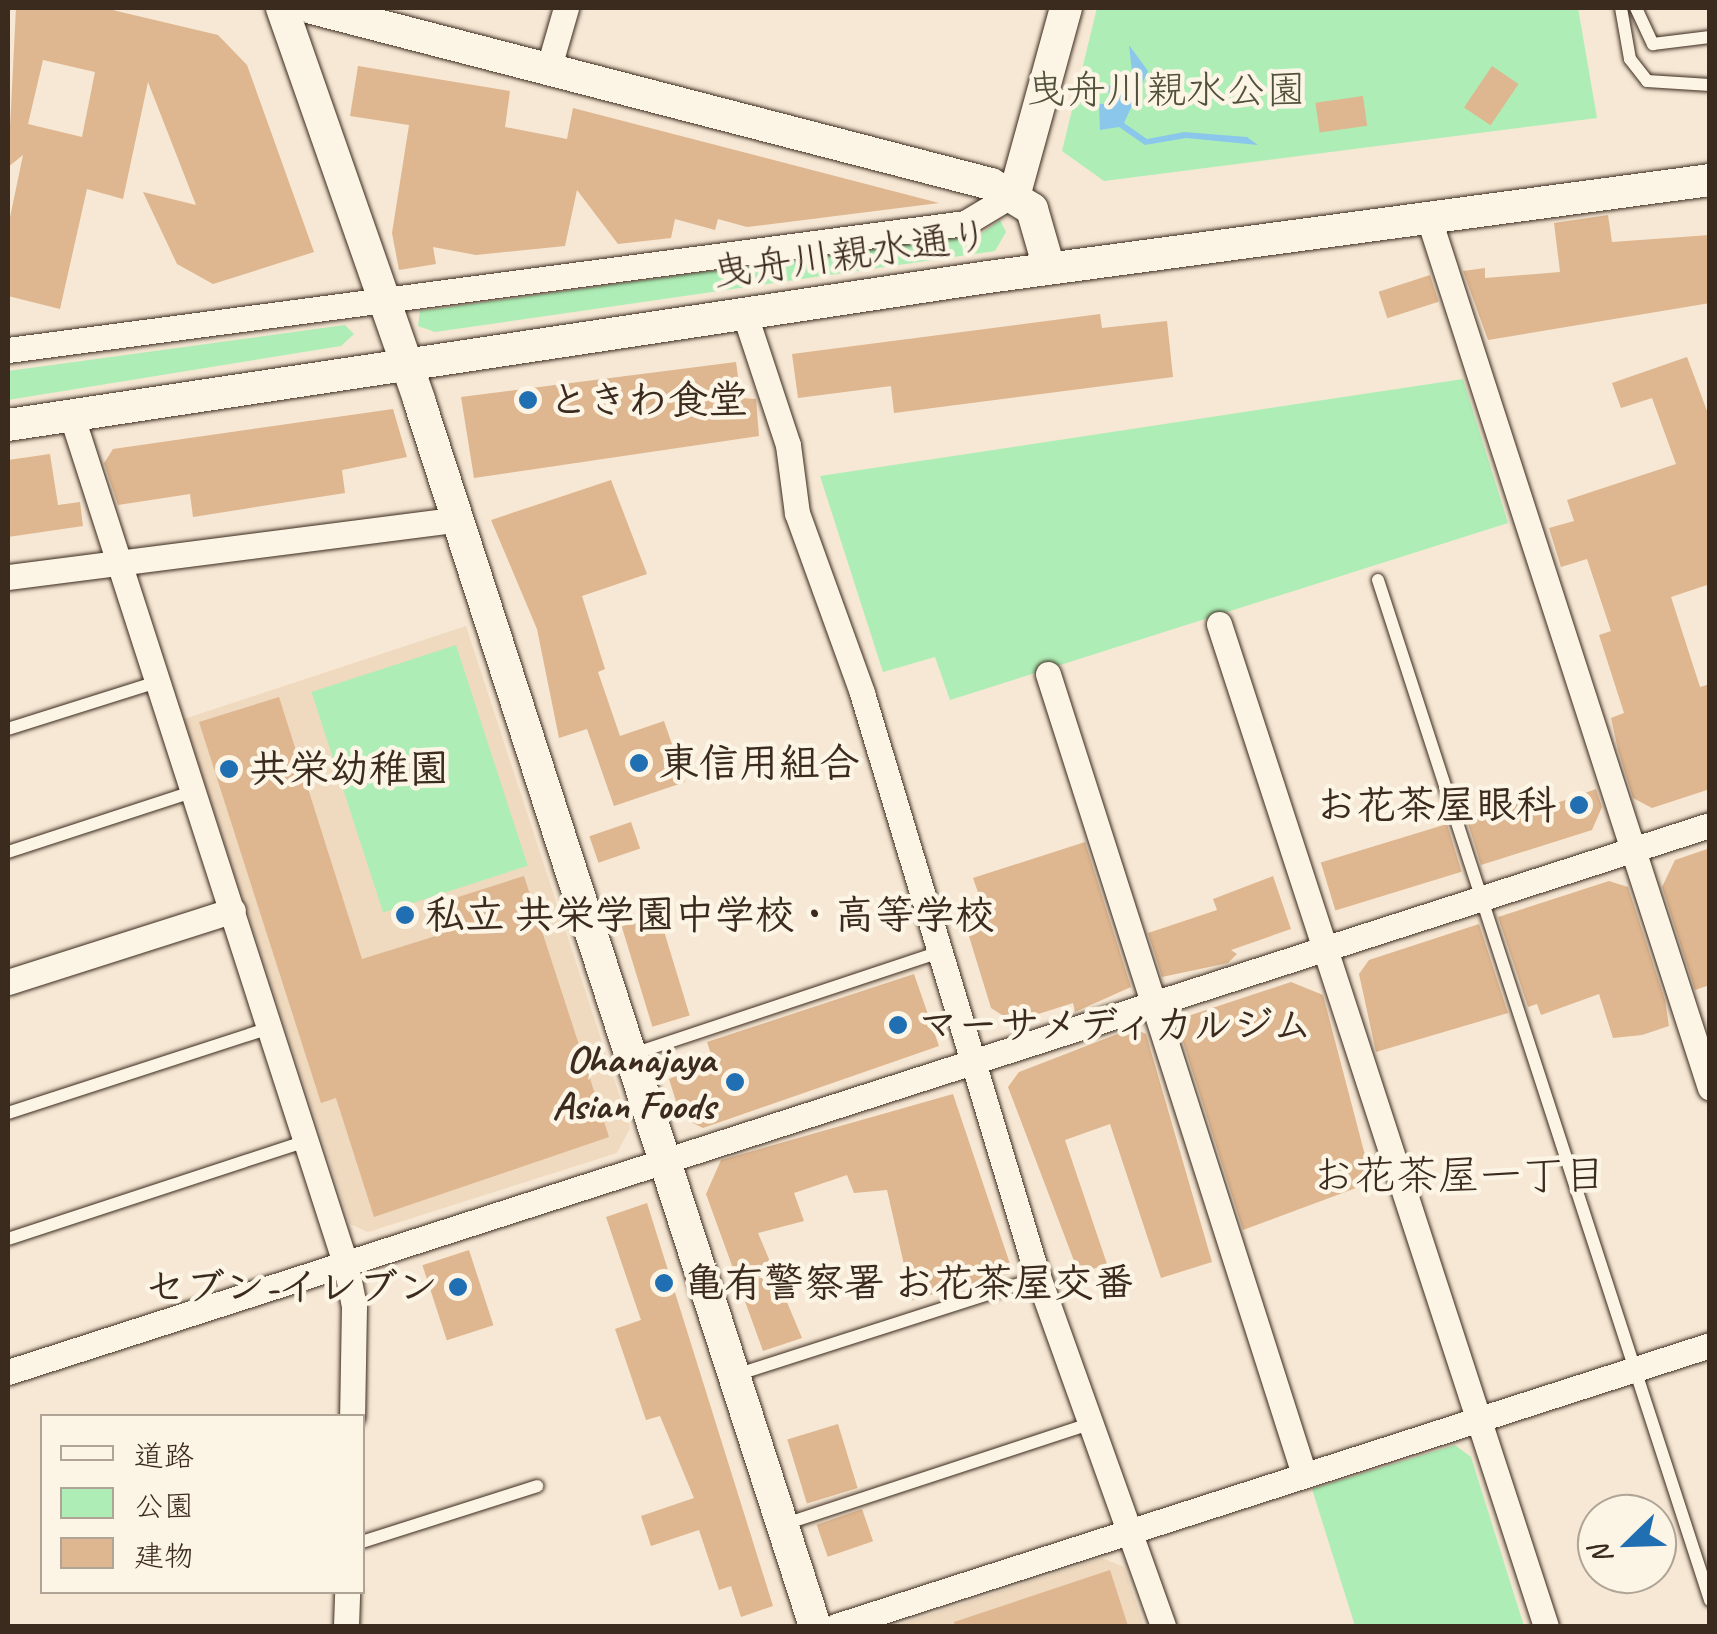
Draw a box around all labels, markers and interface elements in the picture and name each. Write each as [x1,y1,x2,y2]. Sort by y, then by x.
park label: 曳舟川親水公園 [1026,66,1306,114]
street label: 曳舟川親水通り [709,211,993,297]
place label: ときわ食堂 [548,376,748,424]
marker: ときわ食堂 [517,389,539,411]
place label: 東信用組合 [659,739,859,787]
place label: 共栄幼稚園 [249,745,449,793]
marker: 東信用組合 [628,752,650,774]
marker: 共栄幼稚園 [218,758,240,780]
place label: お花茶屋眼科 [1316,781,1556,829]
marker: お花茶屋眼科 [1566,792,1592,818]
place label: 私立 共栄学園中学校・高等学校 [425,891,995,939]
marker: 私立 共栄学園中学校・高等学校 [394,904,416,926]
place label: マーサメディカルジム [918,1001,1318,1049]
marker: マーサメディカルジム [887,1014,909,1036]
place label: Ohanajaya Asian Foods [552,1035,715,1129]
marker: Ohanajaya Asian Foods [724,1071,746,1093]
district label: お花茶屋一丁目 [1312,1151,1606,1201]
place label: 亀有警察署 お花茶屋交番 [684,1259,1134,1307]
place label: セブン-イレブン [145,1263,438,1311]
marker: 亀有警察署 お花茶屋交番 [653,1272,675,1294]
marker: セブン-イレブン [447,1276,469,1298]
legend [40,1414,365,1594]
text: 道路 [134,1437,194,1475]
text: 公園 [134,1487,194,1525]
north arrow [1577,1494,1677,1594]
text: 建物 [134,1537,194,1575]
text: N [1581,1540,1620,1570]

